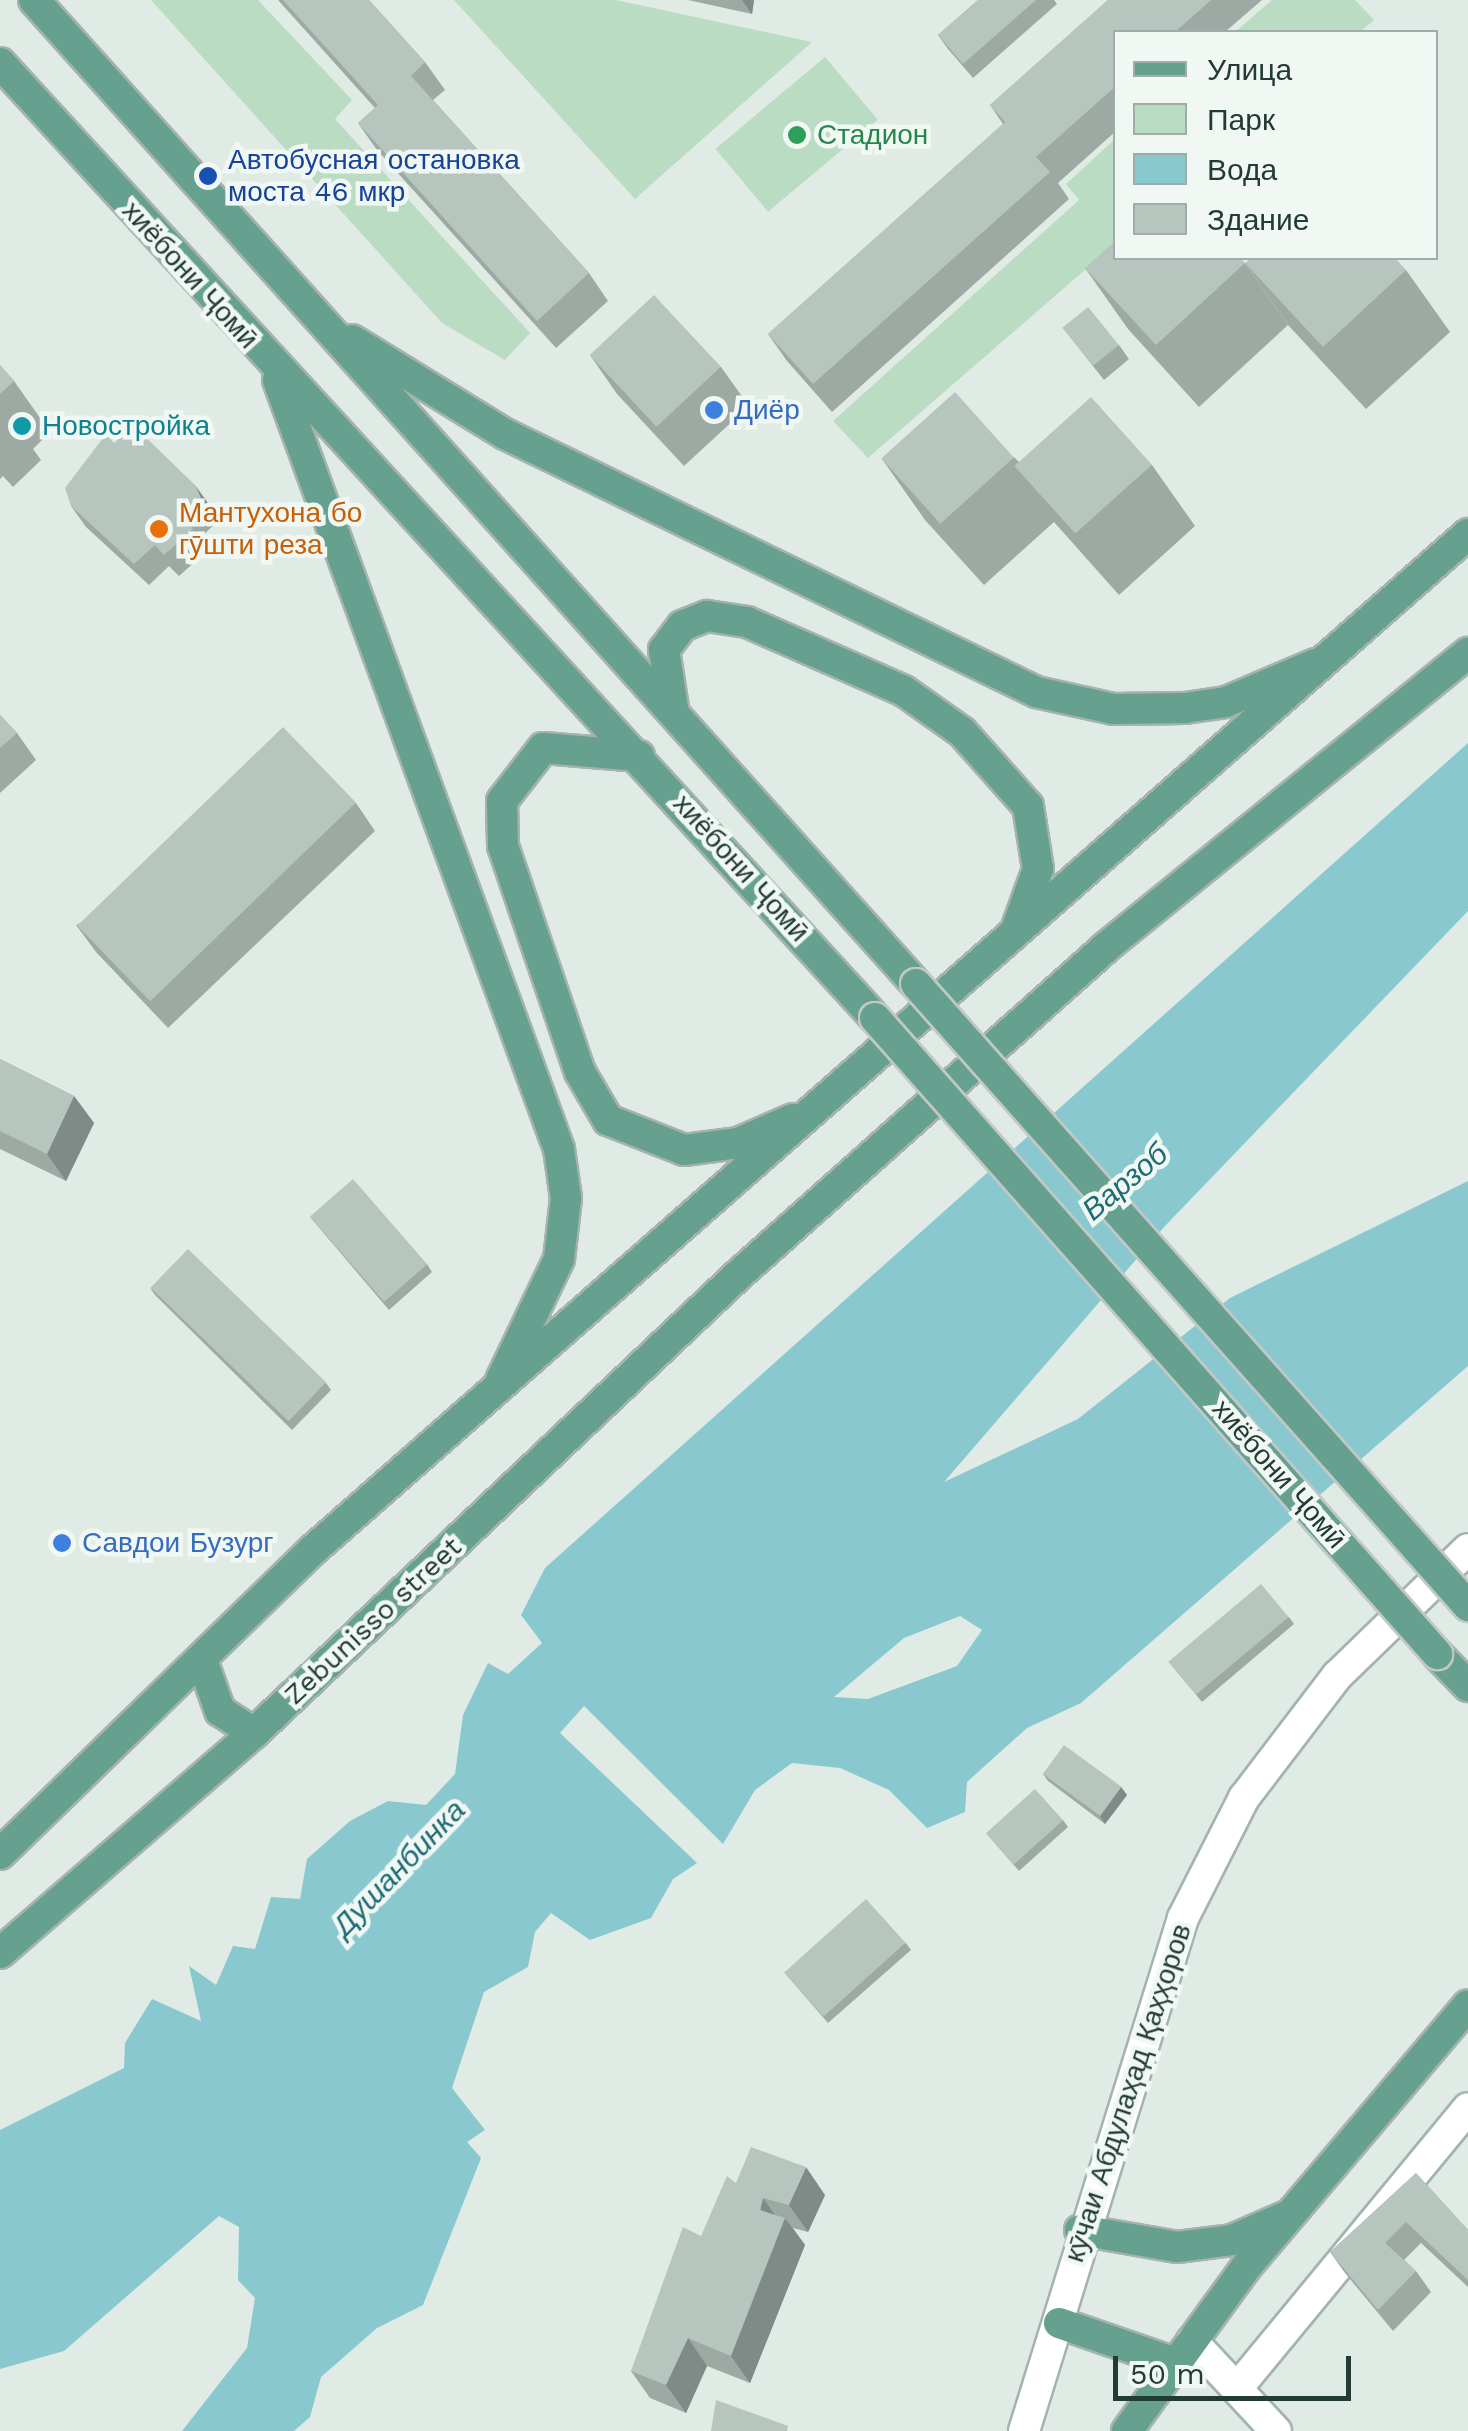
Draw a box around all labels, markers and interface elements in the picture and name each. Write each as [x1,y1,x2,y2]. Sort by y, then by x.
legend [1113,30,1438,260]
text: Улица [1207,52,1292,87]
text: Парк [1207,102,1275,137]
place label: Стадион [817,118,928,152]
marker: Стадион [786,124,808,146]
place label: Автобусная остановка моста 46 мкр [228,143,520,209]
text: Вода [1207,152,1277,187]
marker: Автобусная остановка моста 46 мкр [197,165,219,187]
street label: хиёбони Ҷомӣ [115,194,265,356]
text: Здание [1207,202,1309,237]
place label: Диёр [734,393,800,427]
marker: Диёр [703,399,725,421]
place label: Новостройка [42,409,210,443]
marker: Новостройка [11,415,33,437]
place label: Мантухона бо гӯшти реза [179,496,362,562]
marker: Мантухона бо гӯшти реза [148,518,170,540]
street label: хиёбони Ҷомӣ [666,787,816,949]
water label: Варзоб [1075,1136,1175,1228]
street label: хиёбони Ҷомӣ [1205,1393,1353,1555]
place label: Савдои Бузург [82,1526,274,1560]
street label: Zebunisso street [278,1530,468,1712]
marker: Савдои Бузург [51,1532,73,1554]
water label: Душанбинка [325,1792,473,1944]
street label: кӯчаи Абдулаҳад Қаҳҳоров [1057,1920,1199,2266]
scale bar [1118,2336,1356,2398]
text: 50 m [1130,2356,1205,2391]

